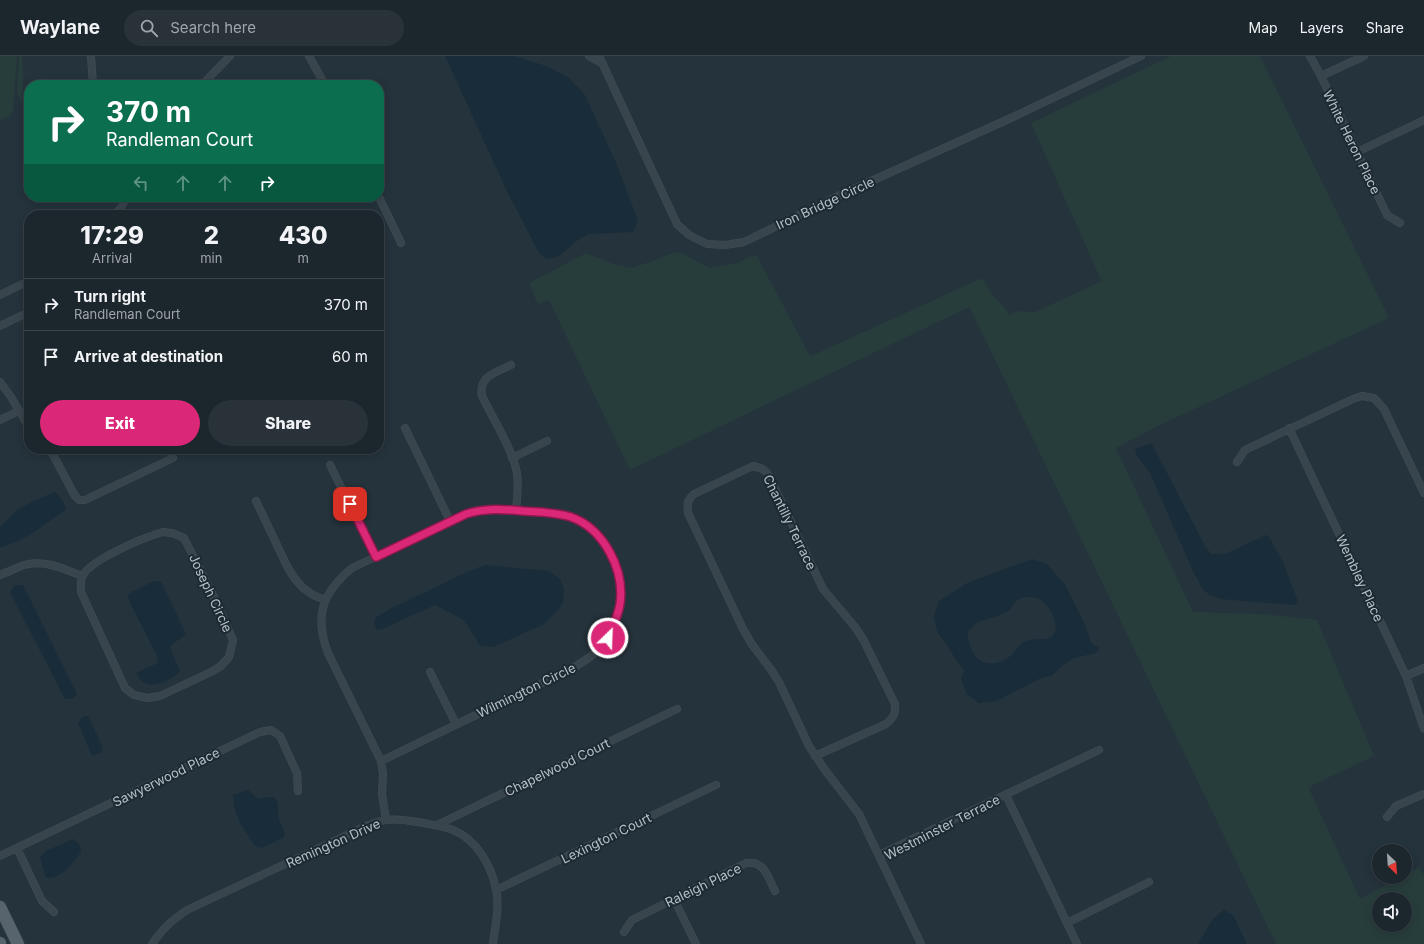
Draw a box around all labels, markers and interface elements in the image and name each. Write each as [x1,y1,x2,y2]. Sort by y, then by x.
search box [124,10,404,46]
text: Waylane [20,16,100,39]
icon: search [138,17,160,39]
text: Search here [170,18,256,37]
text: Map [1249,19,1278,36]
text: Layers [1300,19,1344,36]
text: Share [1366,19,1404,36]
street label: White Heron Place [1320,87,1384,197]
text: 370 m [106,95,191,129]
icon: right [40,96,92,148]
text: Randleman Court [106,129,253,150]
icon: left [130,172,152,194]
icon: ahead [172,172,194,194]
icon: ahead [214,172,236,194]
icon: right [256,172,278,194]
street label: Iron Bridge Circle [773,173,877,233]
text: 17:29 [80,221,144,250]
text: 2 [204,221,219,250]
text: 430 [279,221,328,250]
text: Arrival [92,250,132,266]
text: min [200,250,222,266]
text: m [298,250,309,266]
text: Turn right [74,287,146,306]
icon: right [40,294,62,316]
text: 370 m [324,295,368,314]
text: Randleman Court [74,306,180,322]
icon: arrive [40,346,62,368]
text: Arrive at destination [74,347,223,366]
text: 60 m [332,347,368,366]
button: Exit [40,400,200,446]
button: Share [208,400,368,446]
street label: Chantilly Terrace [760,472,820,572]
pin [333,487,367,521]
icon: arrive [339,493,361,515]
street label: Wembley Place [1333,532,1387,624]
street label: Joseph Circle [186,551,236,635]
position arrow [587,617,629,659]
street label: Wilmington Circle [474,659,578,721]
street label: Chapelwood Court [502,735,612,799]
street label: Sawyerwood Place [110,744,222,810]
street label: Westminster Terrace [882,791,1002,863]
street label: Lexington Court [558,809,654,867]
street label: Remington Drive [283,815,383,871]
north arrow [1372,844,1412,884]
map controls [1372,844,1412,932]
street label: Raleigh Place [662,860,744,910]
button: sound [1372,892,1412,932]

